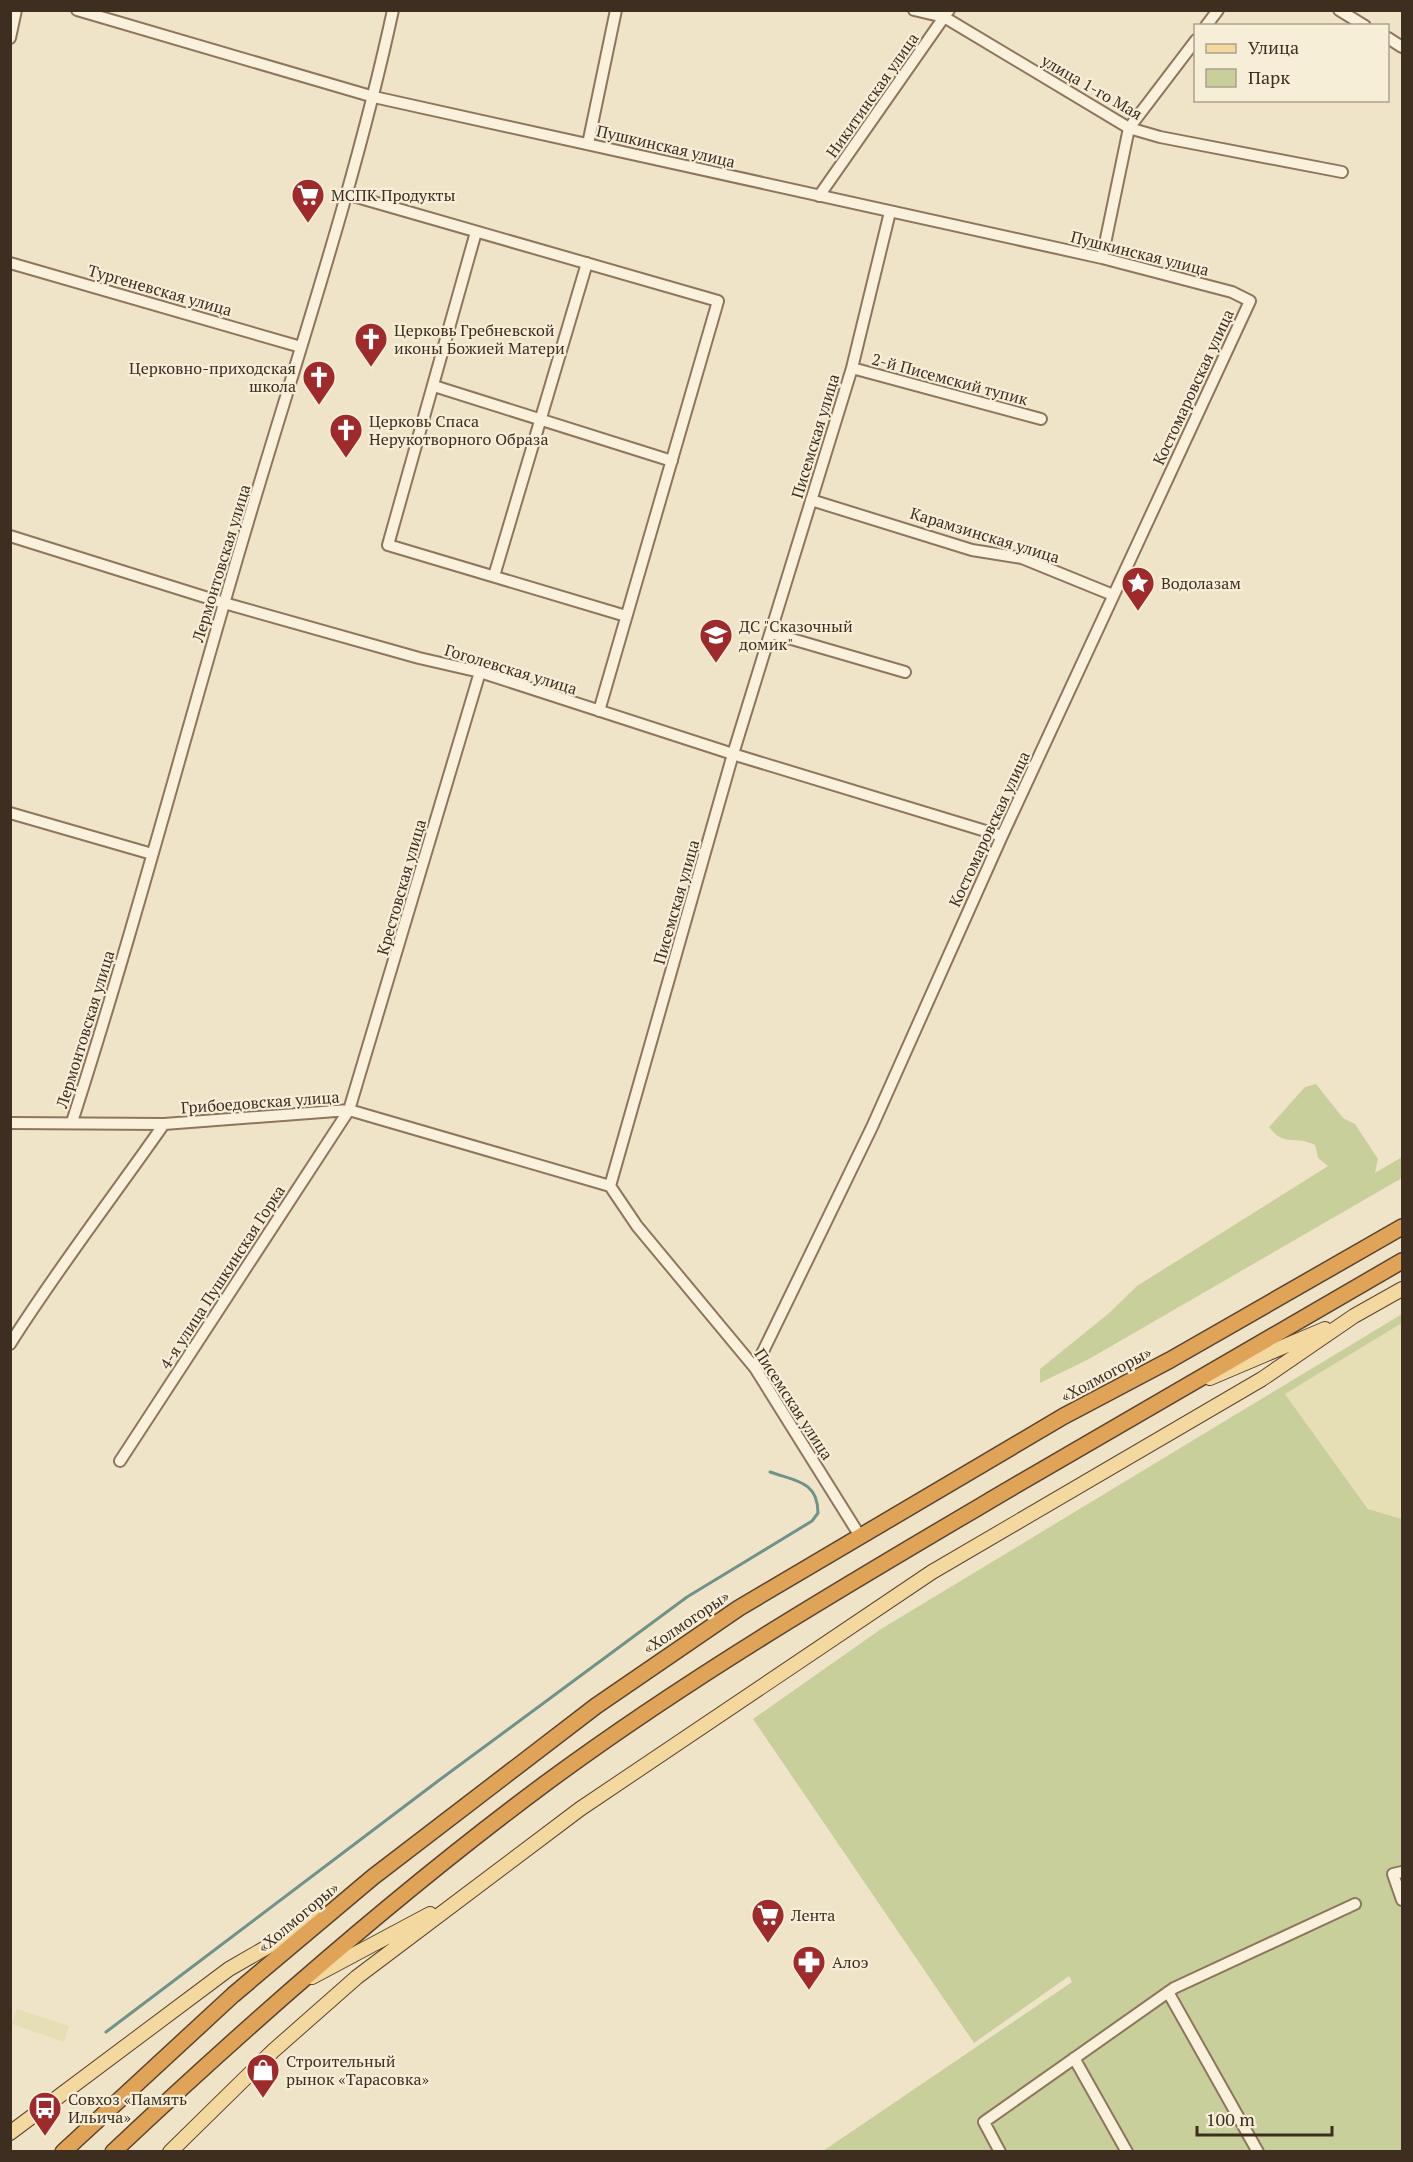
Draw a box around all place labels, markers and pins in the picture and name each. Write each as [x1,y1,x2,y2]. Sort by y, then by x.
supermarket icon: МСПК Продукты [290,177,326,224]
place label: МСПК Продукты [331,184,456,206]
place label: Церковь Гребневской иконы Божией Матери [394,319,565,359]
church icon: Церковь Гребневской иконы Божией Матери [353,321,389,368]
place label: Церковно-приходская школа [129,357,296,397]
church icon: Церковно-приходская школа [301,359,337,406]
place label: Церковь Спаса Нерукотворного Образа [369,410,549,450]
church icon: Церковь Спаса Нерукотворного Образа [328,412,364,459]
place icon: Водолазам [1120,565,1156,612]
place label: Водолазам [1161,572,1241,594]
place label: ДС "Сказочный домик" [739,615,853,655]
school or university icon: ДС "Сказочный домик" [698,617,734,664]
supermarket icon: Лента [750,1897,786,1944]
place label: Лента [790,1904,835,1926]
pharmacy icon: Алоэ [791,1944,827,1991]
place label: Алоэ [832,1951,868,1973]
place label: Строительный рынок «Тарасовка» [286,2050,430,2090]
shop icon: Строительный рынок «Тарасовка» [245,2052,281,2099]
place label: Совхоз «Память Ильича» [68,2088,187,2128]
bus stop icon: Совхоз «Память Ильича» [27,2090,63,2137]

